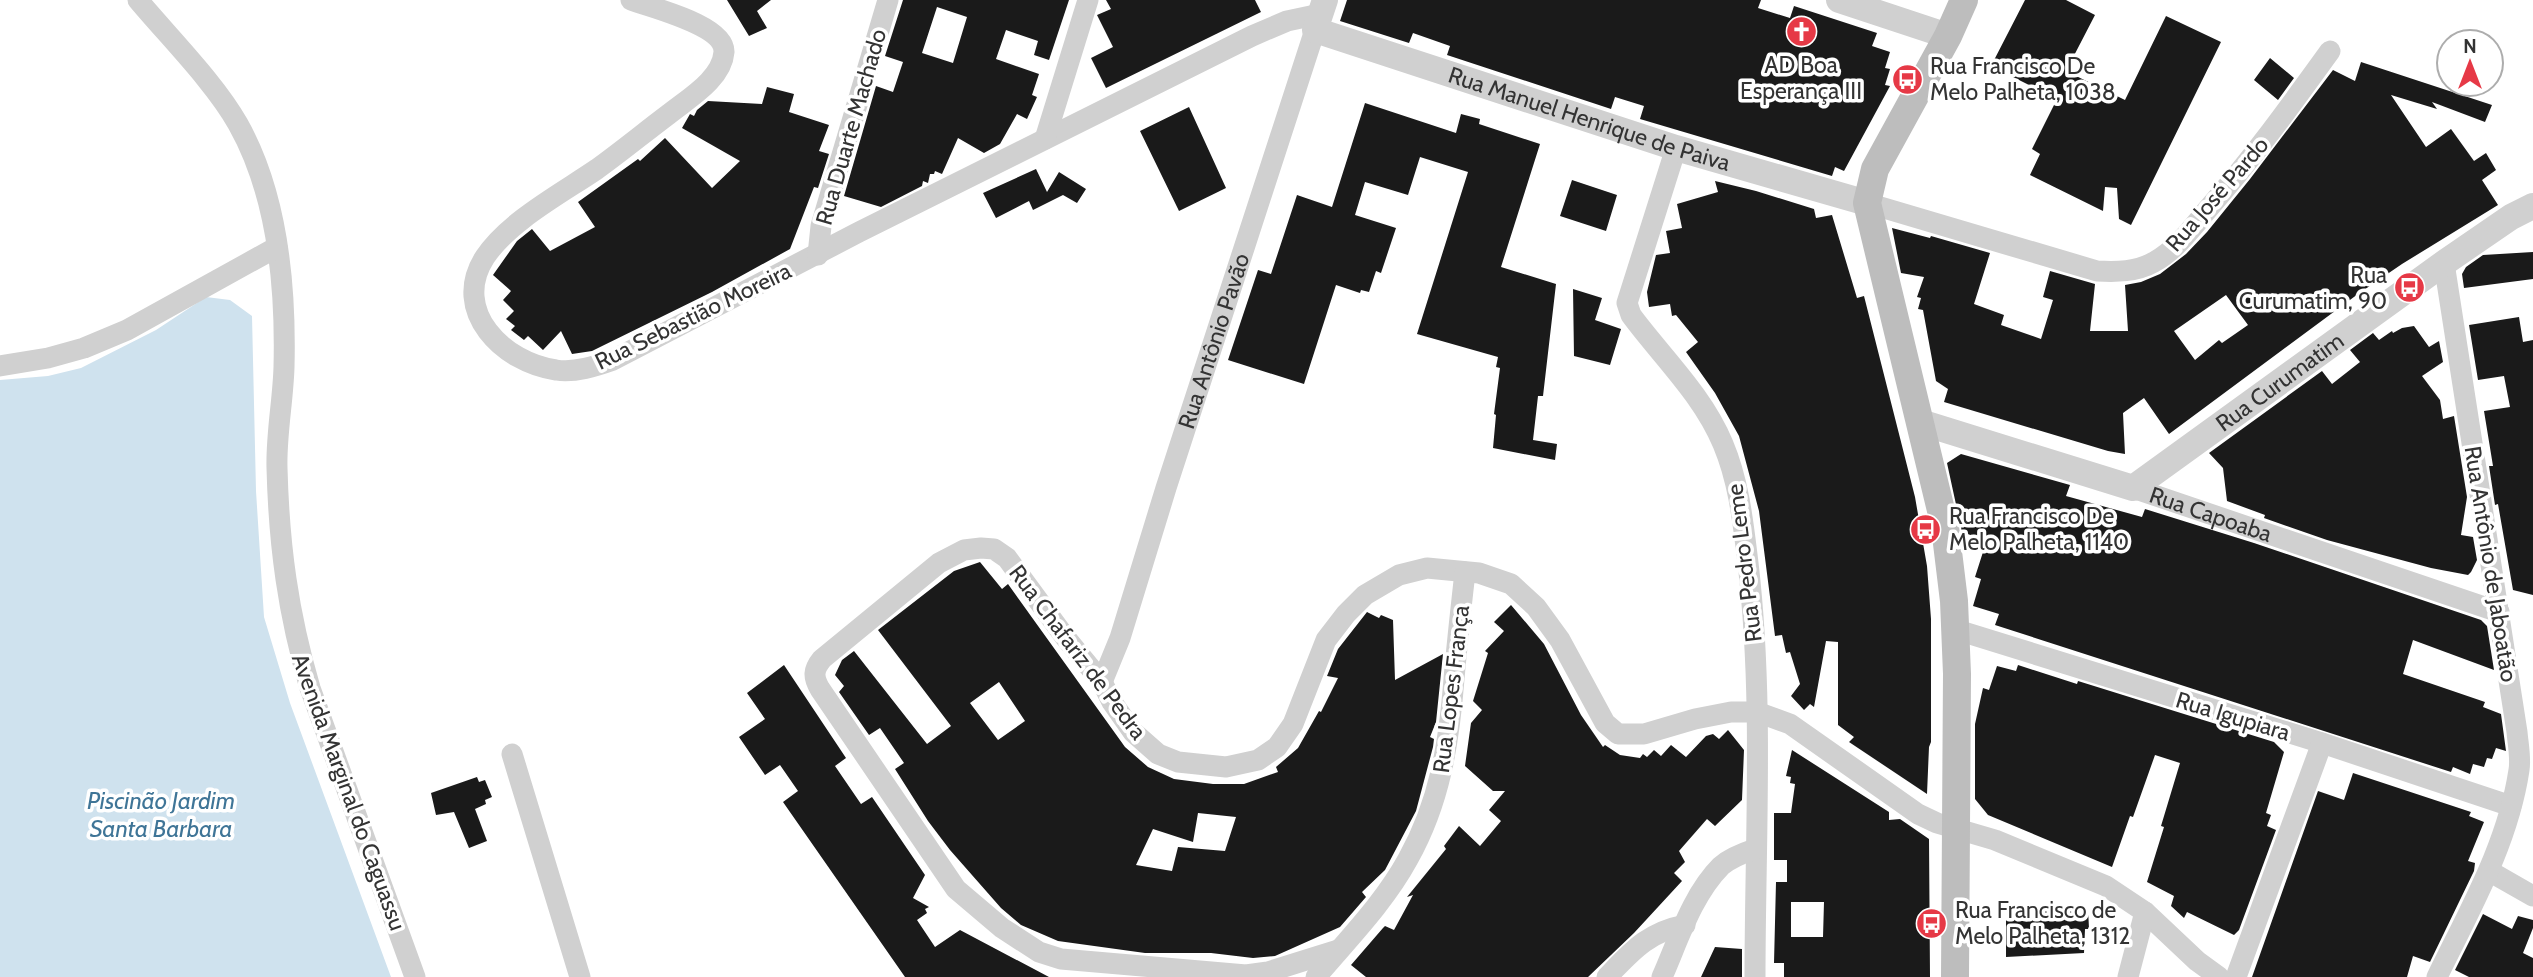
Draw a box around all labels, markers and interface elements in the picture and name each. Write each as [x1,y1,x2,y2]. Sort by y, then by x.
church icon: AD Boa Esperança III [1784,14,1818,48]
street label: Rua Duarte Machado [810,26,892,228]
north arrow [2435,28,2505,98]
text: N [2463,35,2477,58]
place label: AD Boa Esperança III [1740,51,1862,105]
place label: Rua Francisco De Melo Palheta, 1038 [1930,52,2116,106]
street label: Rua Manuel Henrique de Paiva [1445,61,1733,177]
bus stop icon: Rua Francisco De Melo Palheta, 1038 [1890,62,1924,96]
street label: Rua José Pardo [2160,131,2274,257]
street label: Rua Antônio Pavão [1172,250,1255,432]
street label: Rua Sebastião Moreira [590,256,796,376]
place label: Rua Curumatim, 90 [2239,261,2387,315]
bus stop icon: Rua Curumatim, 90 [2393,271,2427,305]
street label: Rua Curumatim [2210,326,2349,437]
street label: Rua Antônio de Jaboatão [2459,444,2523,684]
street label: Rua Capoaba [2146,481,2276,548]
street label: Rua Pedro Leme [1720,482,1768,644]
place label: Rua Francisco De Melo Palheta, 1140 [1949,502,2129,556]
bus stop icon: Rua Francisco De Melo Palheta, 1140 [1909,512,1943,546]
street label: Rua Chafariz de Pedra [1003,559,1153,745]
street label: Rua Lopes França [1427,604,1475,774]
street label: Avenida Marginal do Caguassu [286,650,412,934]
street label: Rua Igupiara [2173,685,2293,747]
water label: Piscinão Jardim Santa Barbara [87,786,235,843]
place label: Rua Francisco de Melo Palheta, 1312 [1955,896,2130,950]
bus stop icon: Rua Francisco de Melo Palheta, 1312 [1915,906,1949,940]

